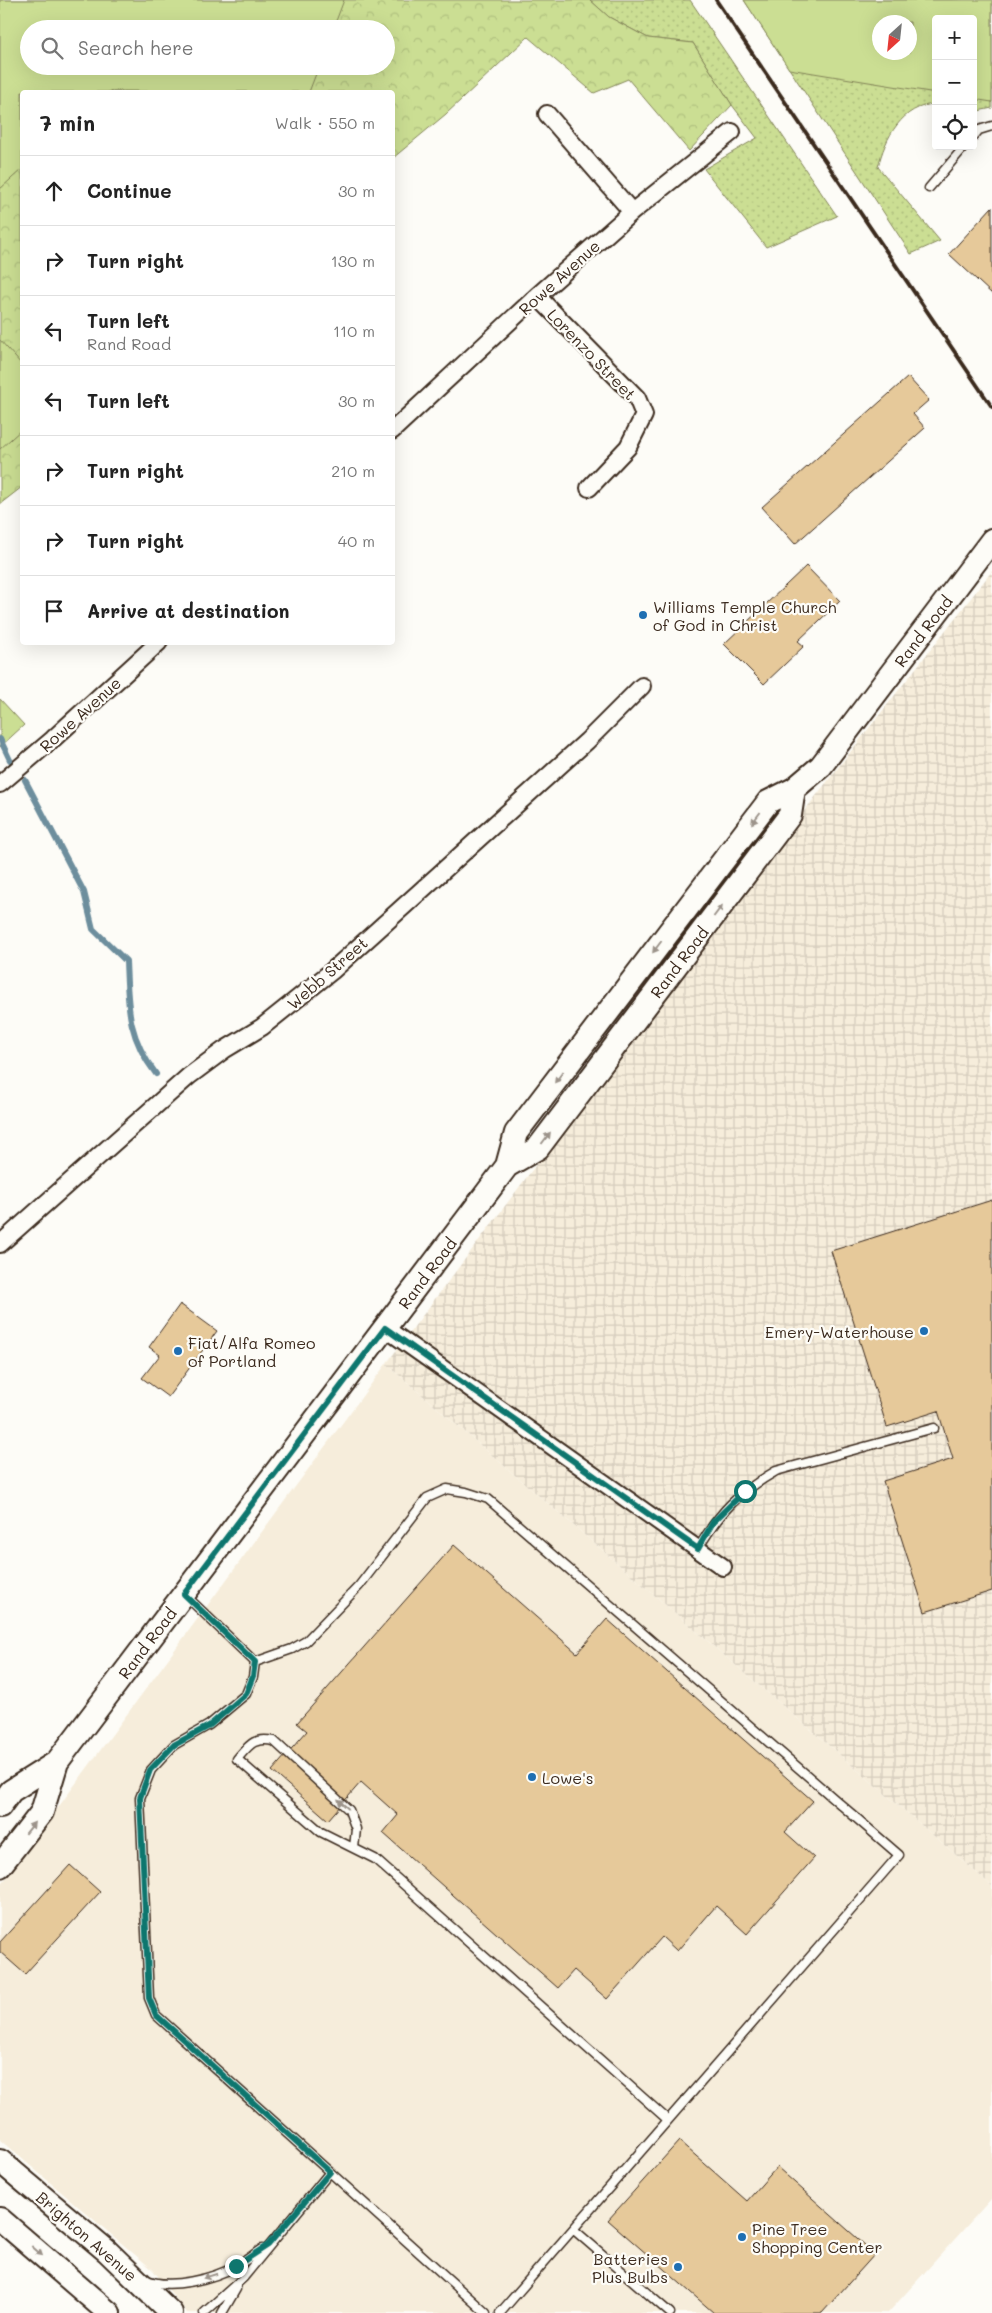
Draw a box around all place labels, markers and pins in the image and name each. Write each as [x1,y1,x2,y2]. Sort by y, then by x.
place label: Williams Temple Church of God in Christ [653,596,837,635]
marker: Williams Temple Church of God in Christ [637,609,649,621]
place label: Emery-Waterhouse [765,1321,914,1342]
marker: Emery-Waterhouse [918,1325,930,1337]
place label: Fiat/Alfa Romeo of Portland [188,1332,316,1371]
marker: Fiat/Alfa Romeo of Portland [172,1345,184,1357]
place label: Lowe's [542,1767,594,1788]
marker: Lowe's [526,1771,538,1783]
place label: Pine Tree Shopping Center [752,2218,883,2257]
marker: Pine Tree Shopping Center [736,2231,748,2243]
place label: Batteries Plus Bulbs [592,2248,668,2287]
marker: Batteries Plus Bulbs [672,2261,684,2273]

